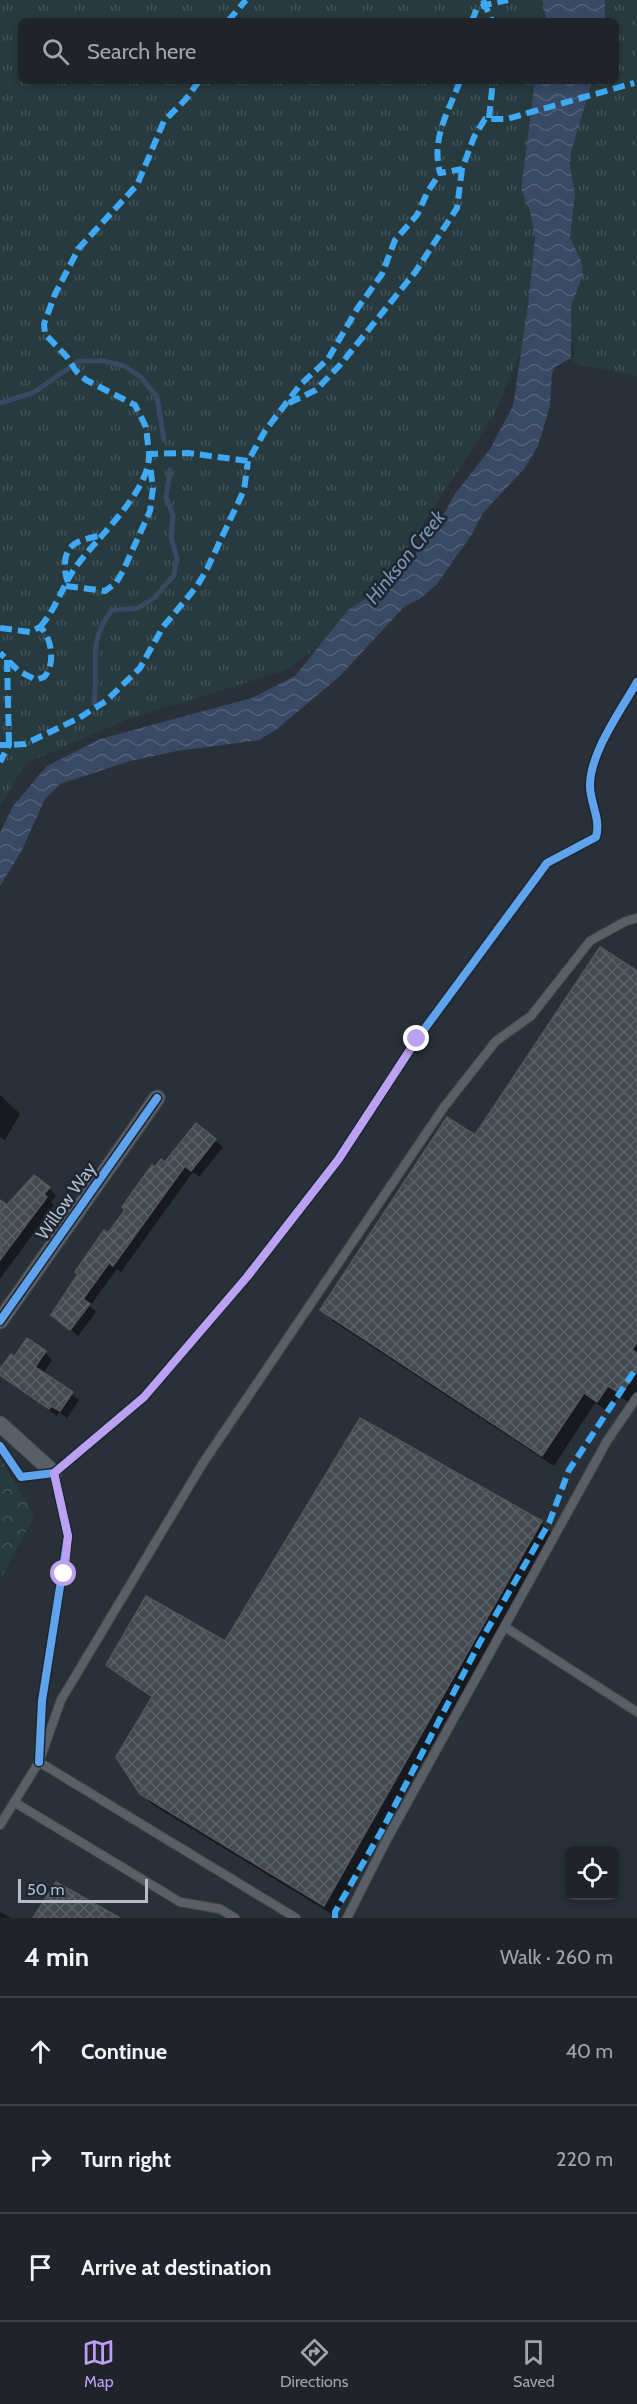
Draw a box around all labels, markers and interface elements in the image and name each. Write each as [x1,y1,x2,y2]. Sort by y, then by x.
search box [18,18,619,84]
icon: search [39,35,72,68]
text: Search here [87,38,196,65]
water label: Hinkson Creek [360,504,451,609]
route end [403,1025,429,1051]
street label: Willow Way [31,1158,101,1244]
route start [50,1560,76,1586]
map controls [565,1846,619,1900]
button: locate [565,1846,619,1900]
scale bar [18,1876,148,1904]
text: 50 m [27,1880,64,1899]
text: 4 min [24,1941,89,1973]
text: Walk · 260 m [500,1945,613,1969]
icon: ahead [24,2035,57,2068]
text: Continue [81,2038,167,2065]
text: 40 m [565,2039,613,2063]
icon: right [24,2143,57,2176]
text: Turn right [81,2146,171,2173]
text: 220 m [556,2147,613,2171]
icon: arrive [24,2251,57,2284]
text: Arrive at destination [81,2254,271,2281]
tab: Map [82,2336,115,2391]
tab: Directions [280,2336,348,2391]
tab: Saved [513,2336,555,2391]

